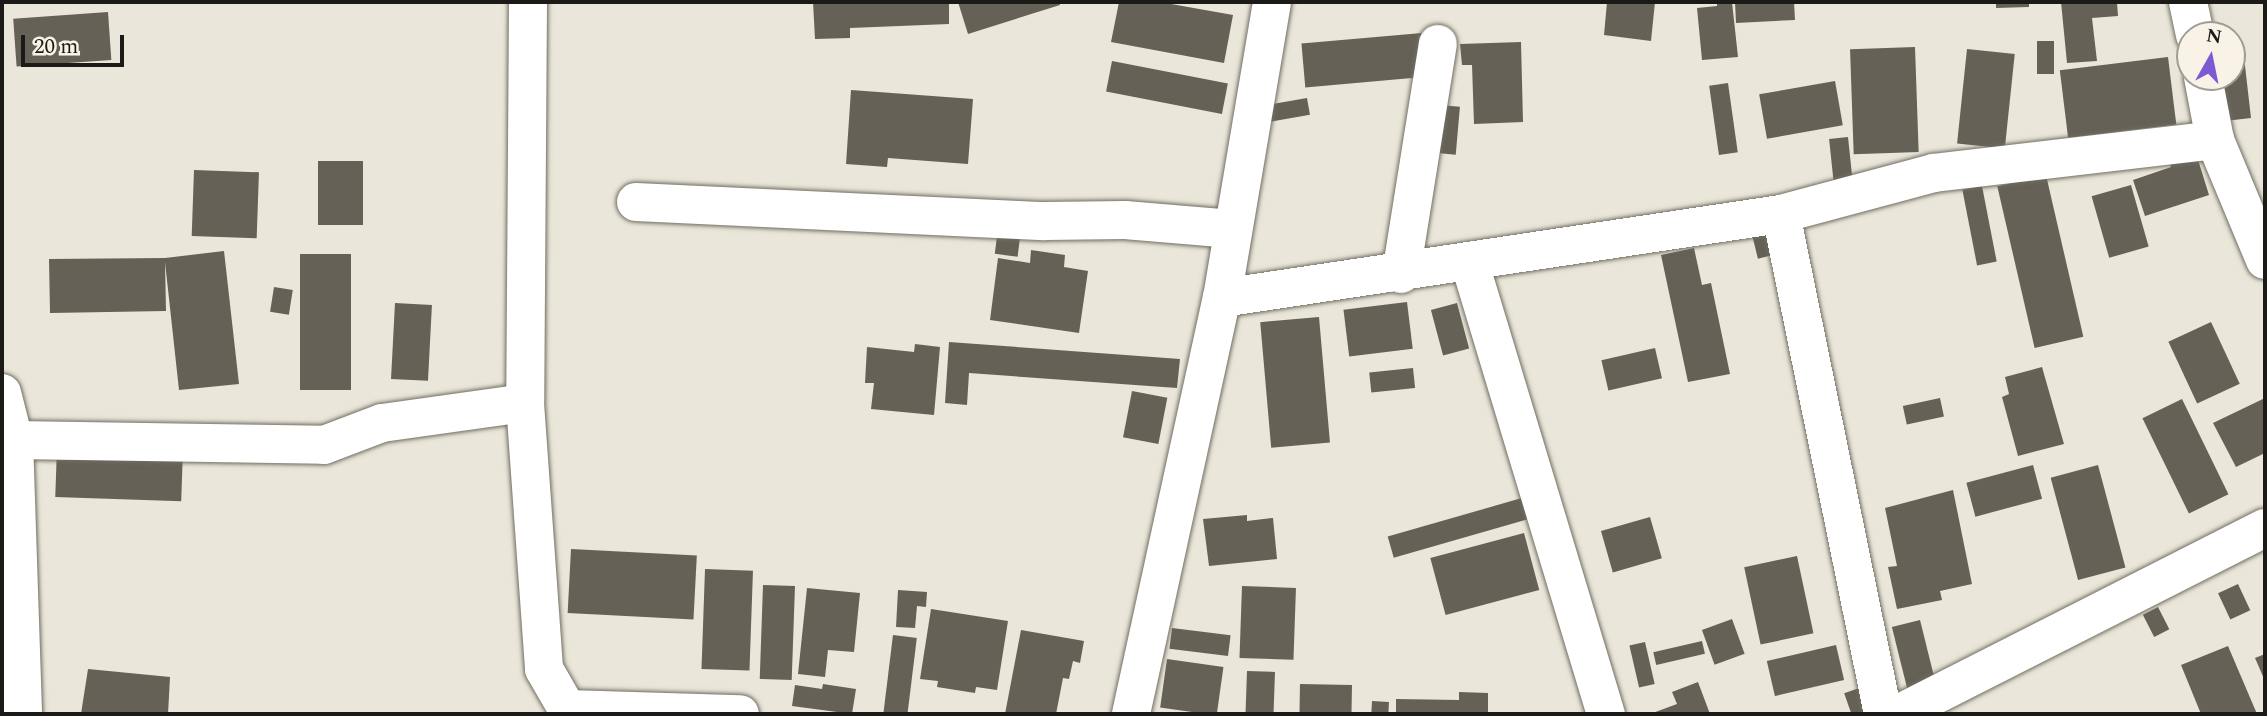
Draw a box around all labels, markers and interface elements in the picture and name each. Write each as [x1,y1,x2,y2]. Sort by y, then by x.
scale bar [24,21,128,65]
north arrow [2176,21,2246,91]
text: N [2204,21,2224,52]
text: 20 m [34,31,78,63]

